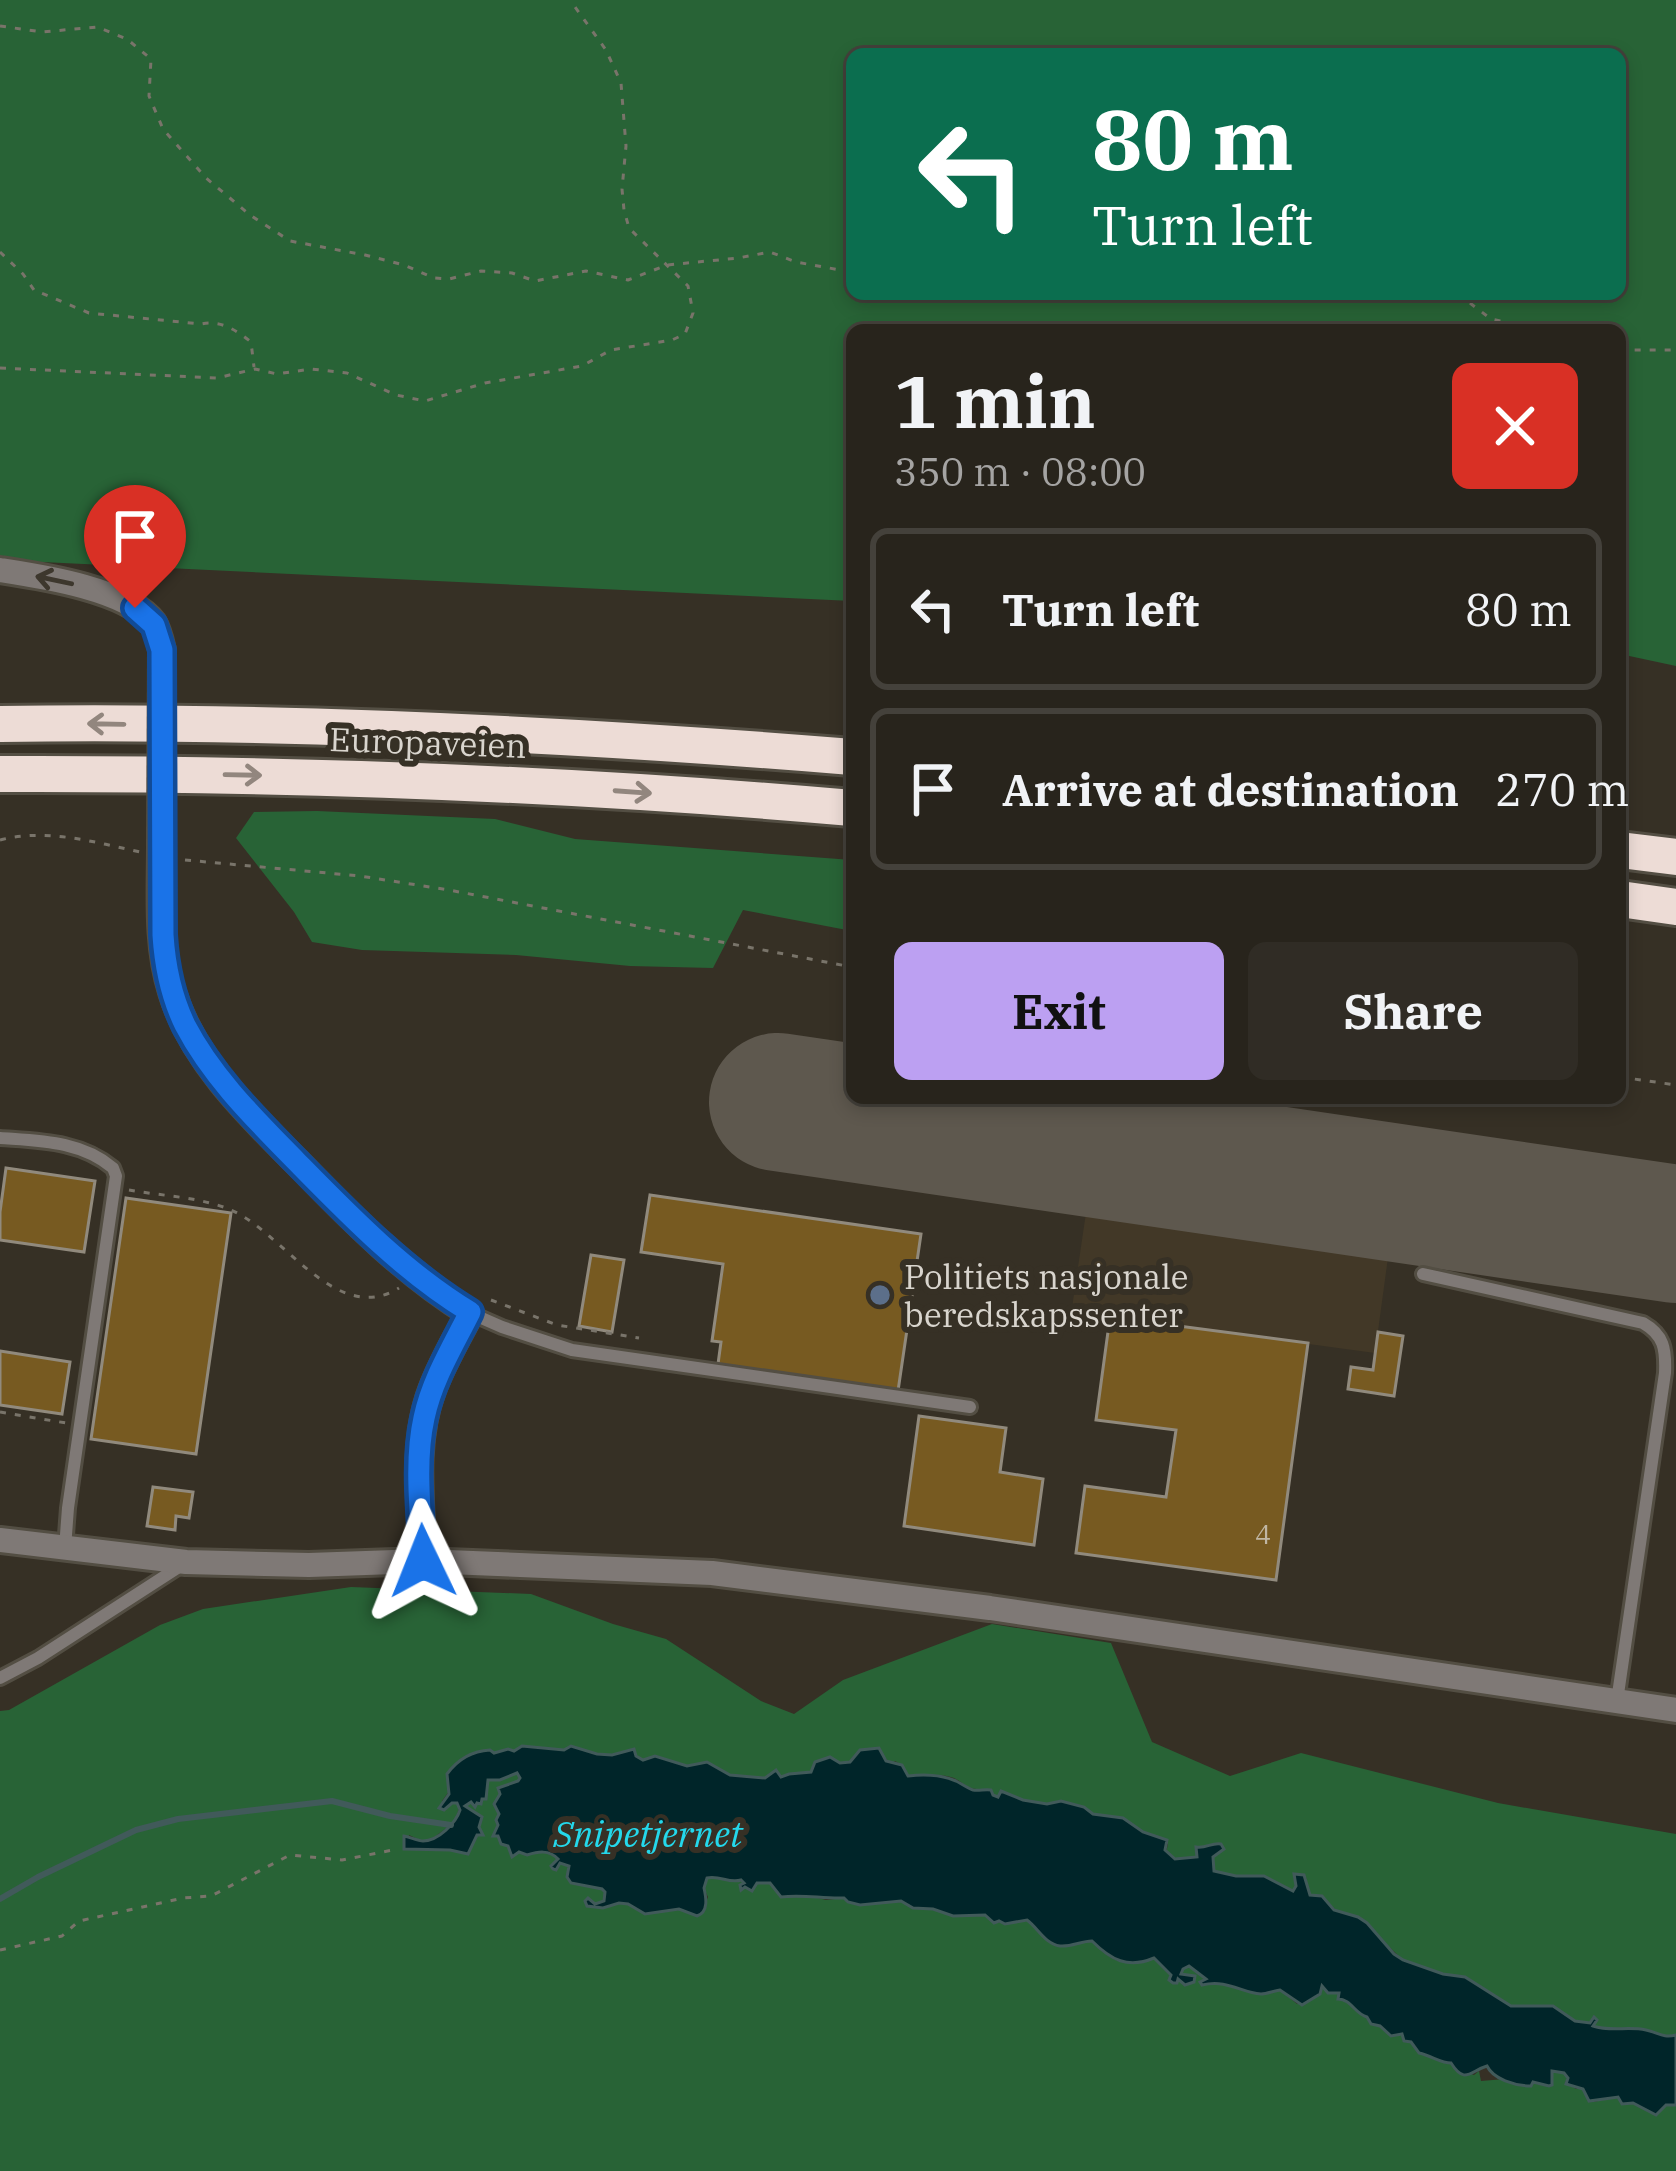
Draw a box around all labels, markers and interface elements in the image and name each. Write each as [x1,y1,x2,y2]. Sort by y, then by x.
text: 80 m [1092,84,1294,193]
icon: left [894,96,1050,252]
text: Turn left [1092,190,1313,260]
text: 1 min [894,354,1096,448]
button: close [1452,363,1578,489]
text: 350 m · 08:00 [894,446,1146,497]
pin [84,485,186,608]
icon: arrive [102,503,168,569]
one-way arrow [35,568,74,590]
icon: left [900,576,966,642]
text: Turn left [1002,580,1199,638]
text: 80 m [1465,580,1572,638]
one-way arrow [87,713,126,735]
street label: Europaveien [329,717,527,767]
icon: arrive [900,756,966,822]
text: Arrive at destination [1002,760,1459,818]
text: 270 m [1495,760,1629,818]
one-way arrow [223,764,262,786]
one-way arrow [613,780,652,803]
button: Exit [894,942,1224,1080]
button: Share [1248,942,1578,1080]
place label: Politiets nasjonale beredskapssenter [904,1255,1189,1336]
marker: Politiets nasjonale beredskapssenter [867,1282,893,1308]
position arrow [360,1498,486,1624]
house number: 4 [1255,1516,1271,1551]
water label: Snipetjernet [552,1810,744,1857]

